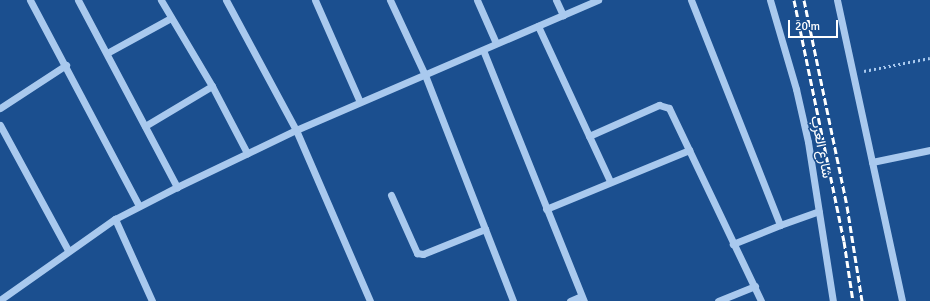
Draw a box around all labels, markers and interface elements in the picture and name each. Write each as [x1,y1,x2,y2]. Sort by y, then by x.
scale bar [790,12,840,38]
text: 20 m [795,19,820,34]
street label: شارع العرب [807,114,835,180]

